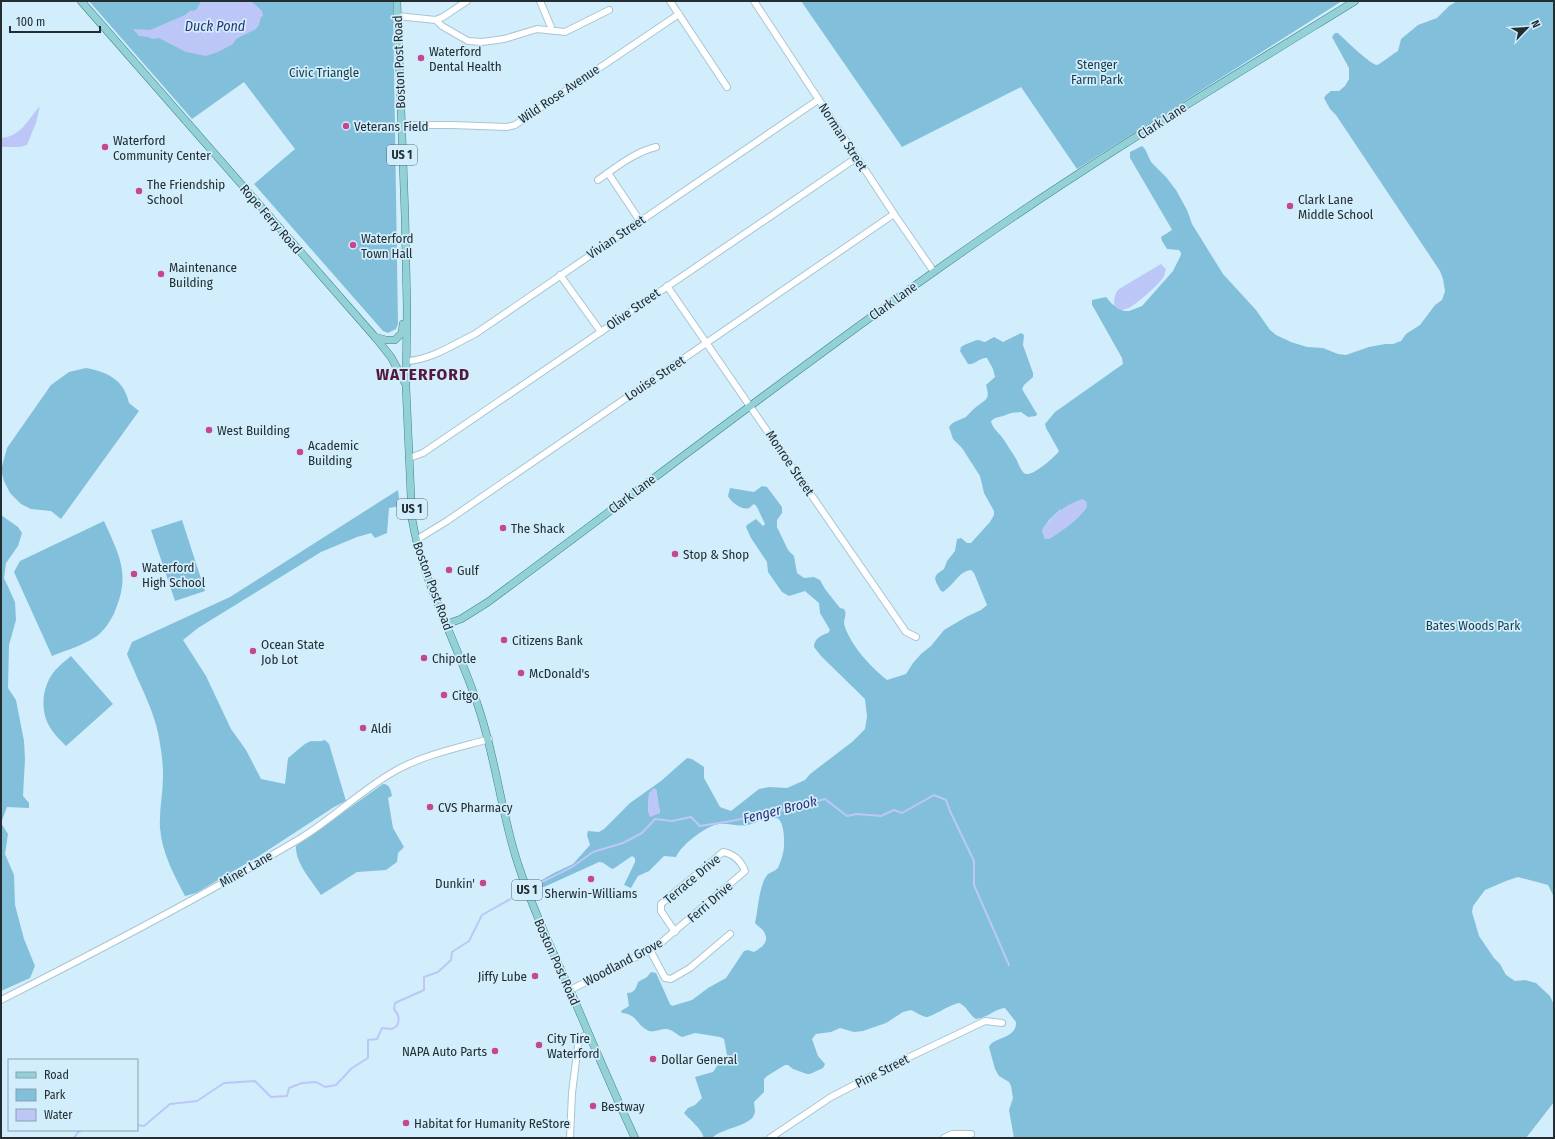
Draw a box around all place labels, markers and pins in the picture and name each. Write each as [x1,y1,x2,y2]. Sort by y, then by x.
place label: Waterford Dental Health [429,44,502,74]
marker: Waterford Dental Health [416,53,426,63]
place label: Veterans Field [354,119,428,134]
marker: Veterans Field [341,121,351,131]
place label: Waterford Community Center [113,133,211,163]
marker: Waterford Community Center [100,142,110,152]
place label: The Friendship School [147,177,225,207]
marker: The Friendship School [134,186,144,196]
place label: Clark Lane Middle School [1298,192,1374,222]
marker: Clark Lane Middle School [1285,201,1295,211]
place label: Waterford Town Hall [361,231,414,261]
marker: Waterford Town Hall [348,240,358,250]
place label: Maintenance Building [169,260,237,290]
marker: Maintenance Building [156,269,166,279]
place label: West Building [217,423,291,438]
marker: West Building [204,425,214,435]
place label: Academic Building [308,438,359,468]
marker: Academic Building [295,447,305,457]
place label: The Shack [511,521,566,536]
marker: The Shack [498,523,508,533]
place label: Stop & Shop [683,547,749,562]
marker: Stop & Shop [670,549,680,559]
place label: Waterford High School [142,560,206,590]
place label: Gulf [457,563,480,578]
marker: Gulf [444,565,454,575]
marker: Waterford High School [129,569,139,579]
place label: Citizens Bank [512,633,584,648]
marker: Citizens Bank [499,635,509,645]
place label: Ocean State Job Lot [261,637,325,667]
marker: Ocean State Job Lot [248,646,258,656]
place label: Chipotle [432,651,476,666]
marker: Chipotle [419,653,429,663]
place label: McDonald's [529,666,590,681]
marker: McDonald's [516,668,526,678]
place label: Citgo [452,688,479,703]
marker: Citgo [439,690,449,700]
place label: Aldi [371,721,391,736]
marker: Aldi [358,723,368,733]
place label: CVS Pharmacy [438,800,513,815]
marker: CVS Pharmacy [425,802,435,812]
marker: Sherwin-Williams [586,874,596,884]
place label: Dunkin' [435,876,475,891]
marker: Dunkin' [478,878,488,888]
place label: Sherwin-Williams [545,886,638,901]
place label: Jiffy Lube [478,969,527,984]
marker: Jiffy Lube [530,971,540,981]
place label: City Tire Waterford [547,1031,600,1061]
marker: City Tire Waterford [534,1040,544,1050]
place label: NAPA Auto Parts [402,1044,487,1059]
marker: NAPA Auto Parts [490,1046,500,1056]
place label: Dollar General [661,1052,738,1067]
marker: Dollar General [648,1054,658,1064]
place label: Bestway [601,1099,645,1114]
marker: Bestway [588,1101,598,1111]
place label: Habitat for Humanity ReStore [414,1116,570,1131]
marker: Habitat for Humanity ReStore [401,1118,411,1128]

